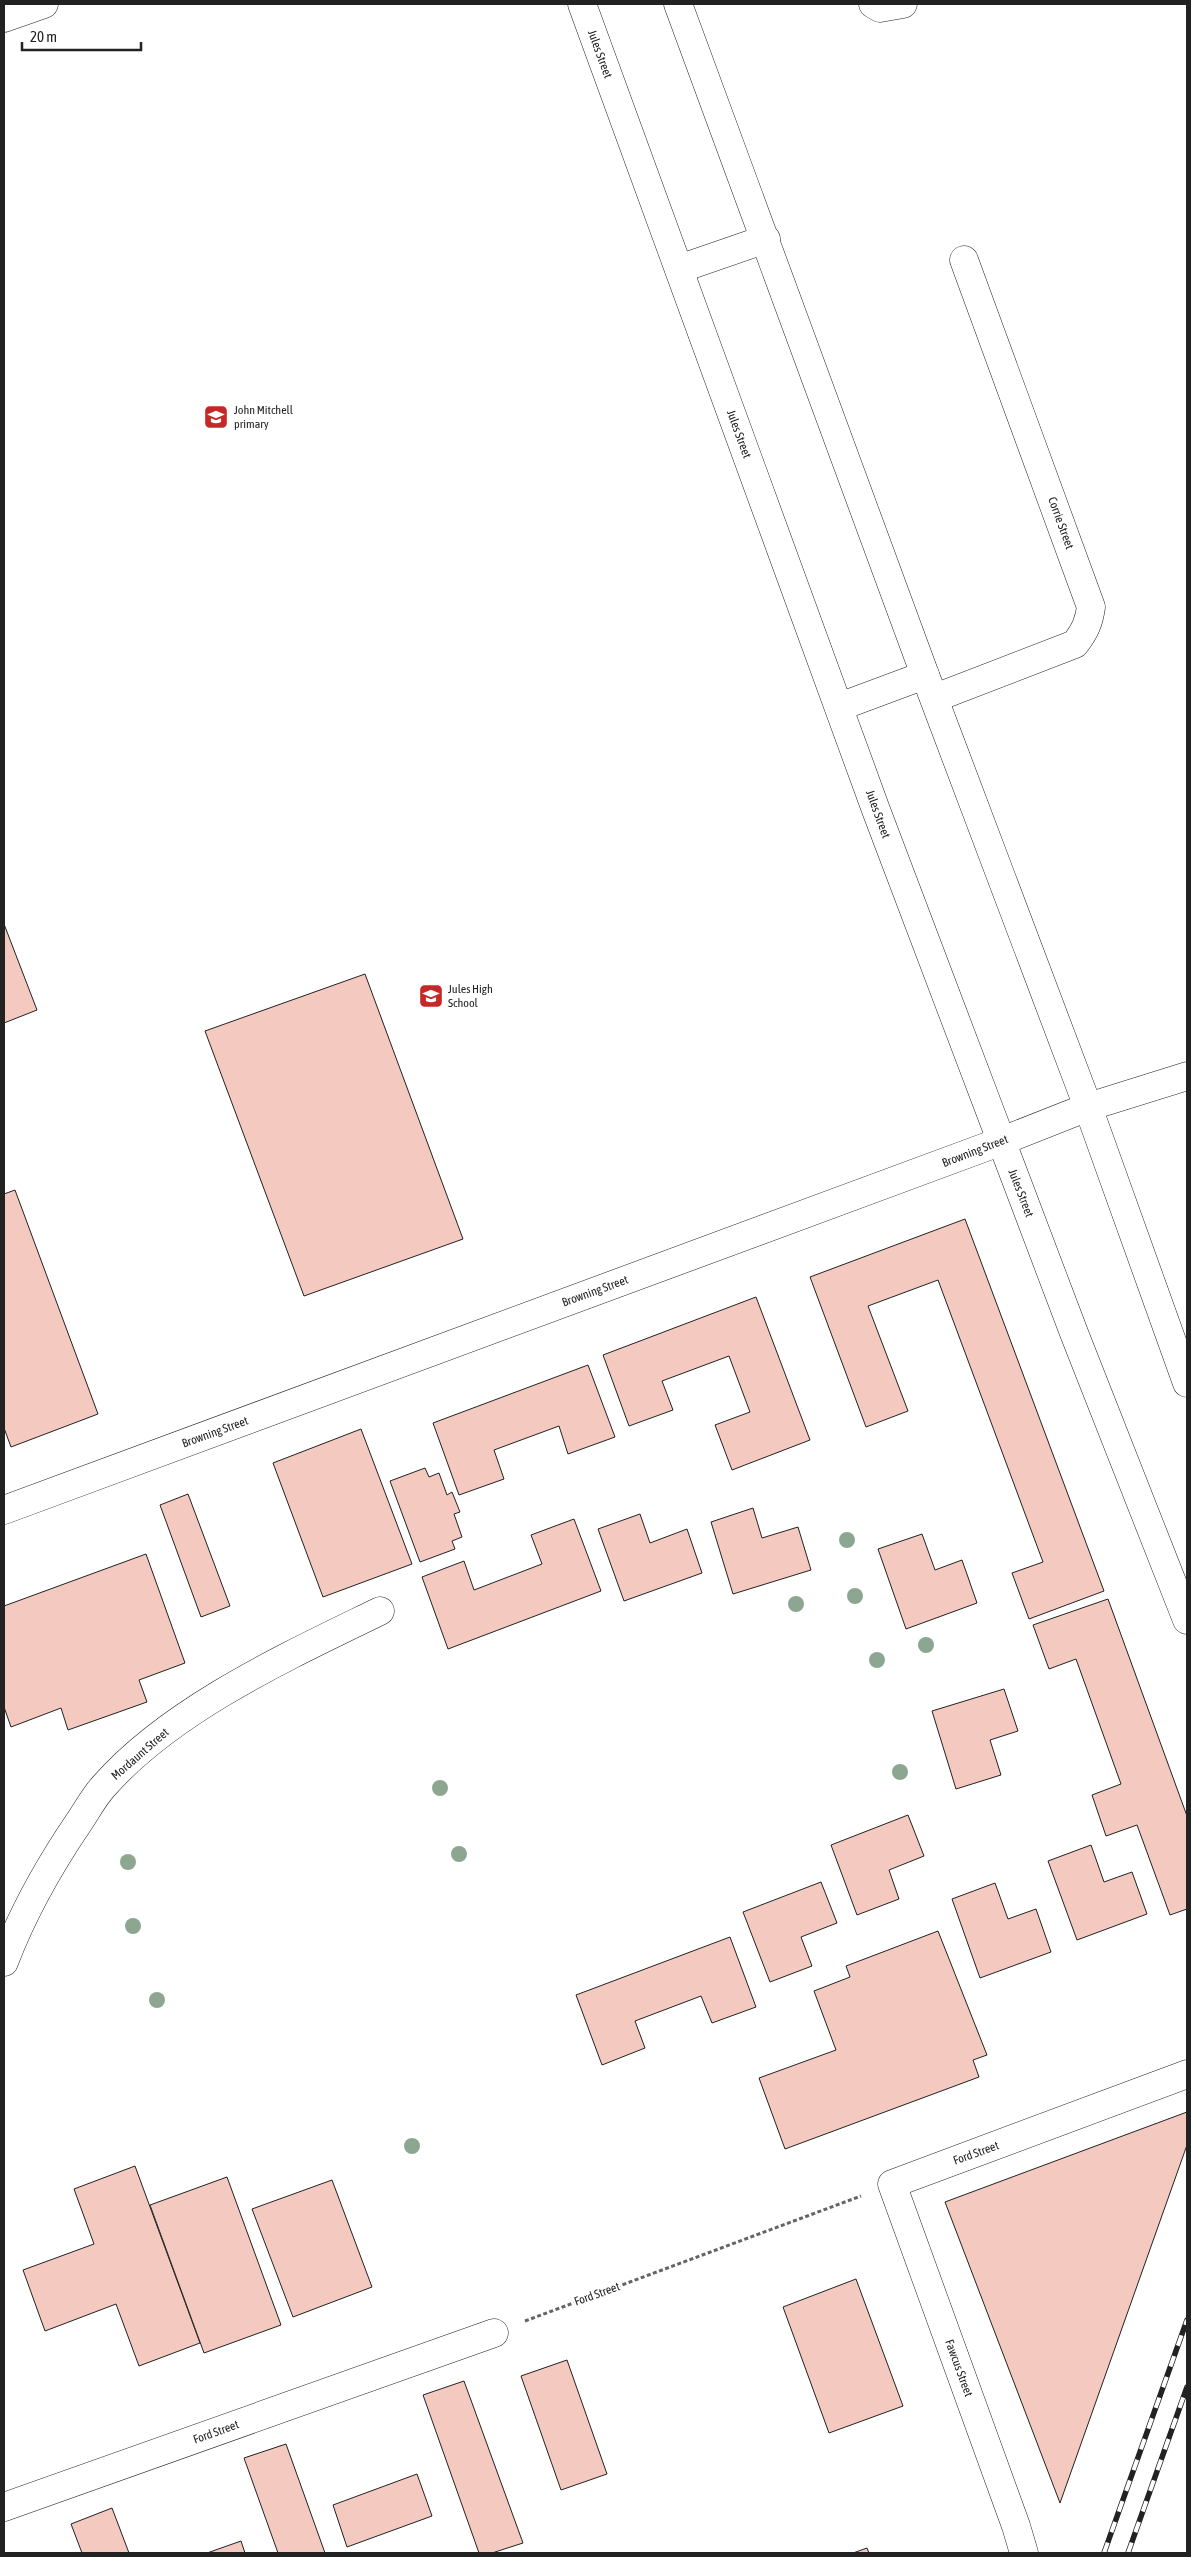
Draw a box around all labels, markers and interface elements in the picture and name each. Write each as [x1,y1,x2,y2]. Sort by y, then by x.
scale bar [22,20,141,52]
text: 20 m [30,28,57,45]
street label: Jules Street [585,28,615,81]
place label: John Mitchell primary [234,403,294,431]
school or university icon: John Mitchell primary [203,404,229,430]
street label: Jules Street [724,408,754,461]
street label: Corrie Street [1045,495,1077,551]
street label: Jules Street [863,788,893,841]
place label: Jules High School [448,982,493,1010]
school or university icon: Jules High School [418,983,444,1009]
street label: Browning Street [940,1132,1010,1170]
street label: Jules Street [1005,1167,1037,1220]
street label: Browning Street [560,1272,631,1309]
street label: Browning Street [180,1413,251,1450]
street label: Mordaunt Street [108,1725,172,1783]
street label: Ford Street [951,2138,1001,2168]
street label: Ford Street [572,2279,622,2309]
street label: Fawcus Street [942,2338,976,2399]
street label: Ford Street [191,2417,241,2447]

